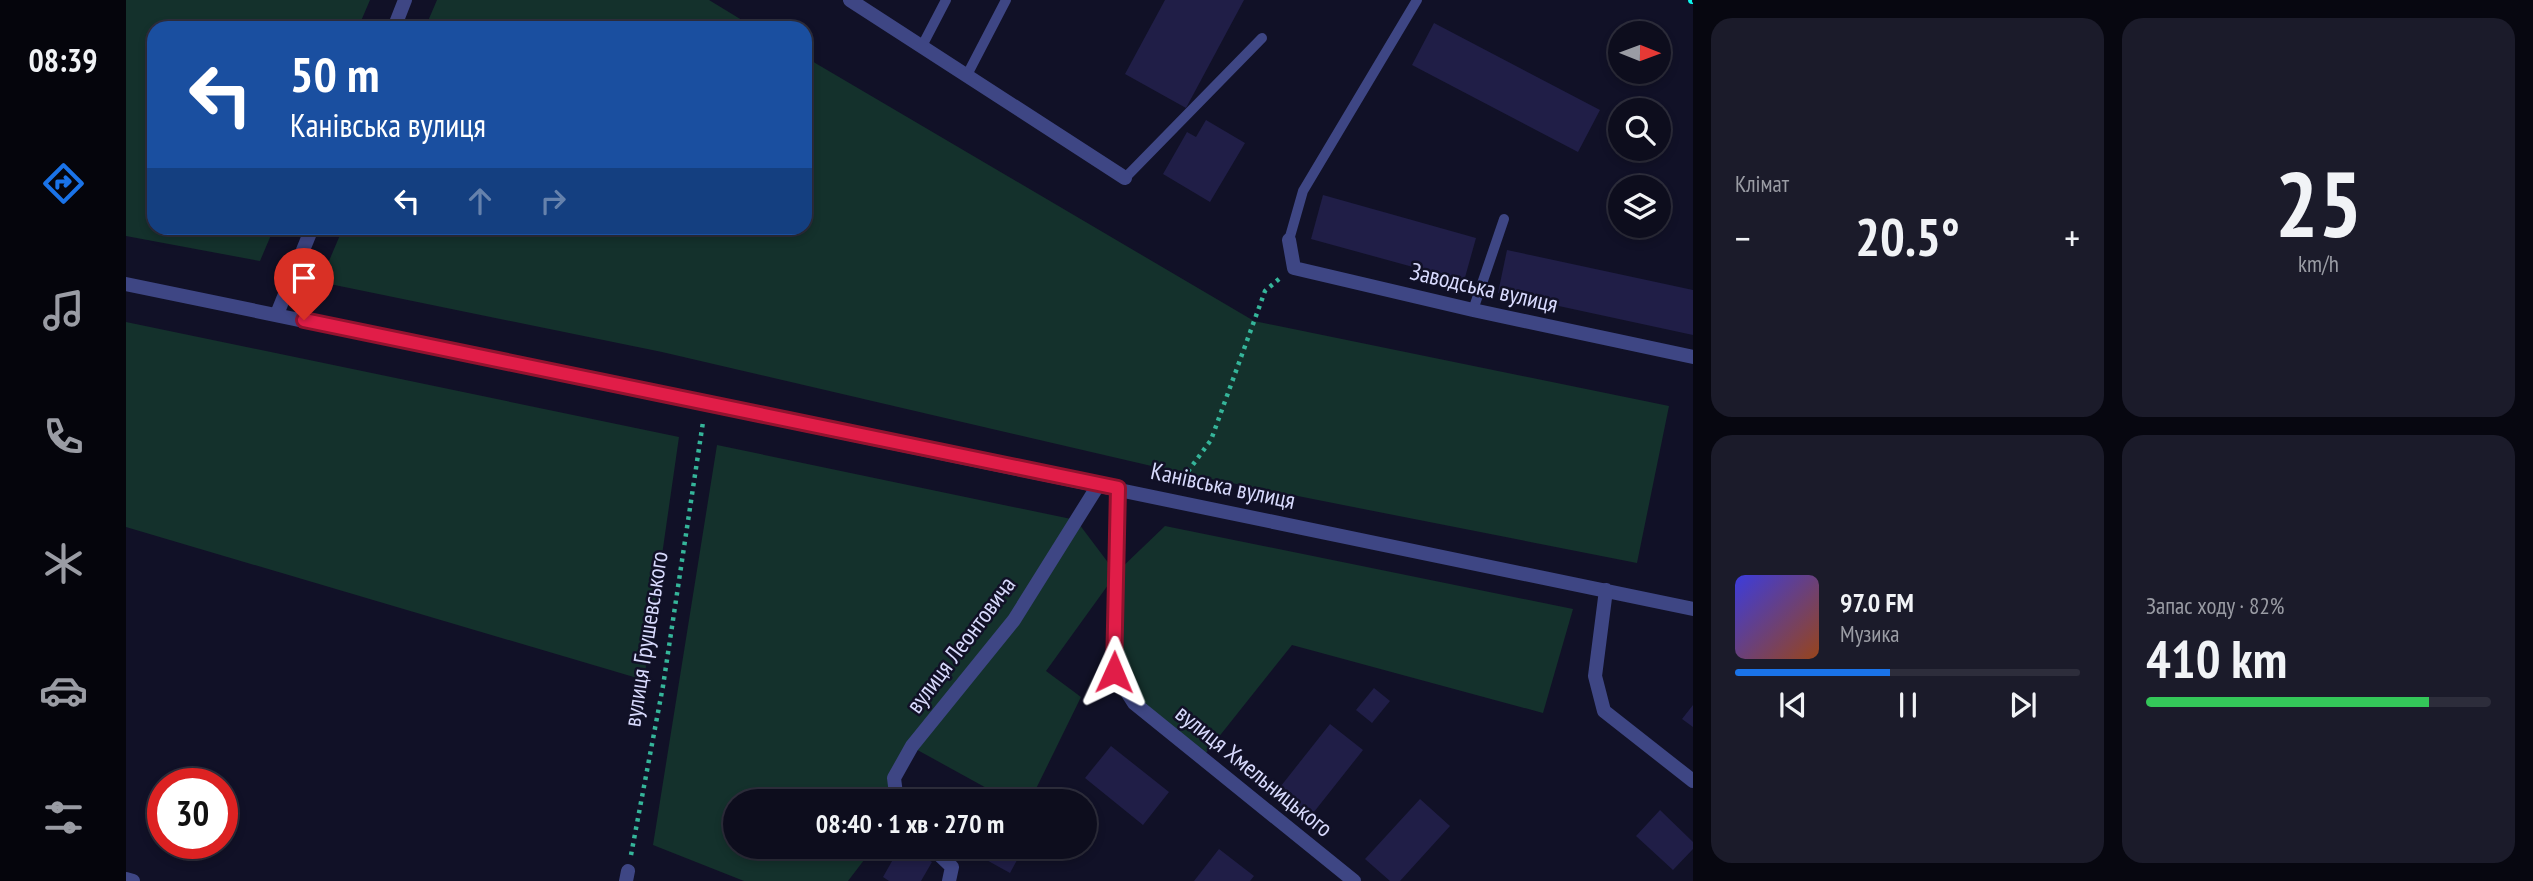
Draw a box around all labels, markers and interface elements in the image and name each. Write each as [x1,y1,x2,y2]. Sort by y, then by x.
north arrow [1608,21,1671,84]
map controls [1608,21,1671,238]
text: 08:39 [28,39,98,81]
text: 50 m [290,42,379,106]
icon: left [175,49,266,140]
button: search [1608,98,1671,161]
text: Канівська вулиця [290,104,486,146]
text: 25 [2275,144,2362,262]
icon: directions [39,159,88,208]
text: Клімат [1735,169,1789,198]
button: layers [1608,175,1671,238]
icon: left [388,182,426,220]
icon: ahead [461,182,499,220]
icon: right [534,182,572,220]
text: 20.5° [1855,203,1960,270]
text: − [1735,213,1751,262]
text: + [2064,213,2080,262]
pin [274,248,334,320]
text: km/h [2298,249,2339,278]
street label: Заводська вулиця [1407,255,1561,320]
icon: arrive [285,259,323,297]
icon: music [39,286,88,335]
icon: phone [39,412,88,461]
street label: Канівська вулиця [1148,455,1298,516]
icon: climate [39,539,88,588]
street label: вулиця Грушевського [616,549,675,729]
street label: вулиця Леонтовича [899,570,1022,719]
text: 97.0 FM [1840,586,1914,619]
text: Запас ходу · 82% [2146,591,2284,620]
text: Музика [1840,619,1900,648]
text: 410 km [2146,625,2287,692]
position arrow [1077,635,1151,709]
icon: car [39,666,88,715]
icon: previous [1774,686,1812,724]
icon: pause [1889,686,1927,724]
icon: next [2004,686,2042,724]
street label: вулиця Хмельницького [1169,698,1339,843]
speed limit sign: 30 [147,768,238,859]
icon: filters [39,793,88,842]
text: 08:40 · 1 хв · 270 m [816,807,1004,840]

